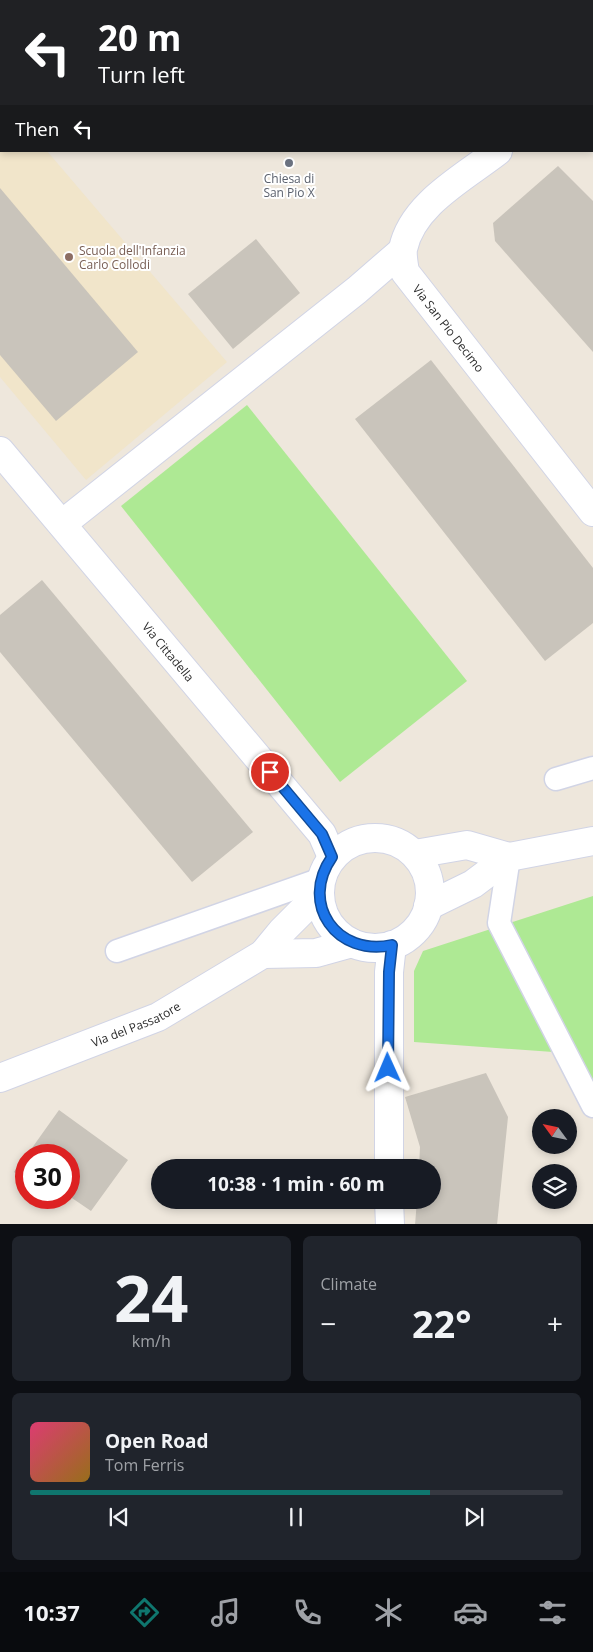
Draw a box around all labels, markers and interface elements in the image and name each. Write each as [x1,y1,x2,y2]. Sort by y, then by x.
text: 20 m [98,14,181,61]
icon: left [15,20,80,85]
text: Turn left [98,59,185,89]
icon: left [69,115,97,143]
text: Then [15,116,59,142]
marker: Chiesa di San Pio X [283,157,295,169]
place label: Chiesa di San Pio X [263,170,315,201]
place label: Scuola dell'Infanzia Carlo Collodi [79,242,186,273]
marker: Scuola dell'Infanzia Carlo Collodi [63,251,75,263]
street label: Via San Pio Decimo [409,281,489,375]
street label: Via Cittadella [139,618,198,685]
pin [249,751,291,793]
icon: arrive [256,758,284,786]
street label: Via del Passatore [89,997,183,1051]
position arrow [361,1041,413,1093]
north arrow [532,1109,578,1154]
map controls [532,1109,577,1209]
speed limit sign: 30 [15,1144,80,1209]
button: layers [532,1164,577,1209]
text: 10:38 · 1 min · 60 m [207,1171,385,1197]
text: 24 [114,1253,188,1341]
text: Climate [321,1273,377,1295]
text: 22° [412,1297,472,1349]
text: − [321,1304,337,1342]
text: + [547,1304,563,1342]
text: km/h [132,1330,171,1352]
text: Open Road [105,1428,209,1454]
text: Tom Ferris [105,1454,184,1476]
icon: previous [105,1503,133,1531]
icon: pause [282,1503,310,1531]
icon: next [460,1503,488,1531]
icon: directions [127,1595,162,1630]
icon: music [208,1595,243,1630]
icon: phone [290,1595,325,1630]
icon: climate [371,1595,406,1630]
icon: car [453,1595,488,1630]
icon: filters [535,1595,570,1630]
text: 10:37 [23,1597,80,1627]

